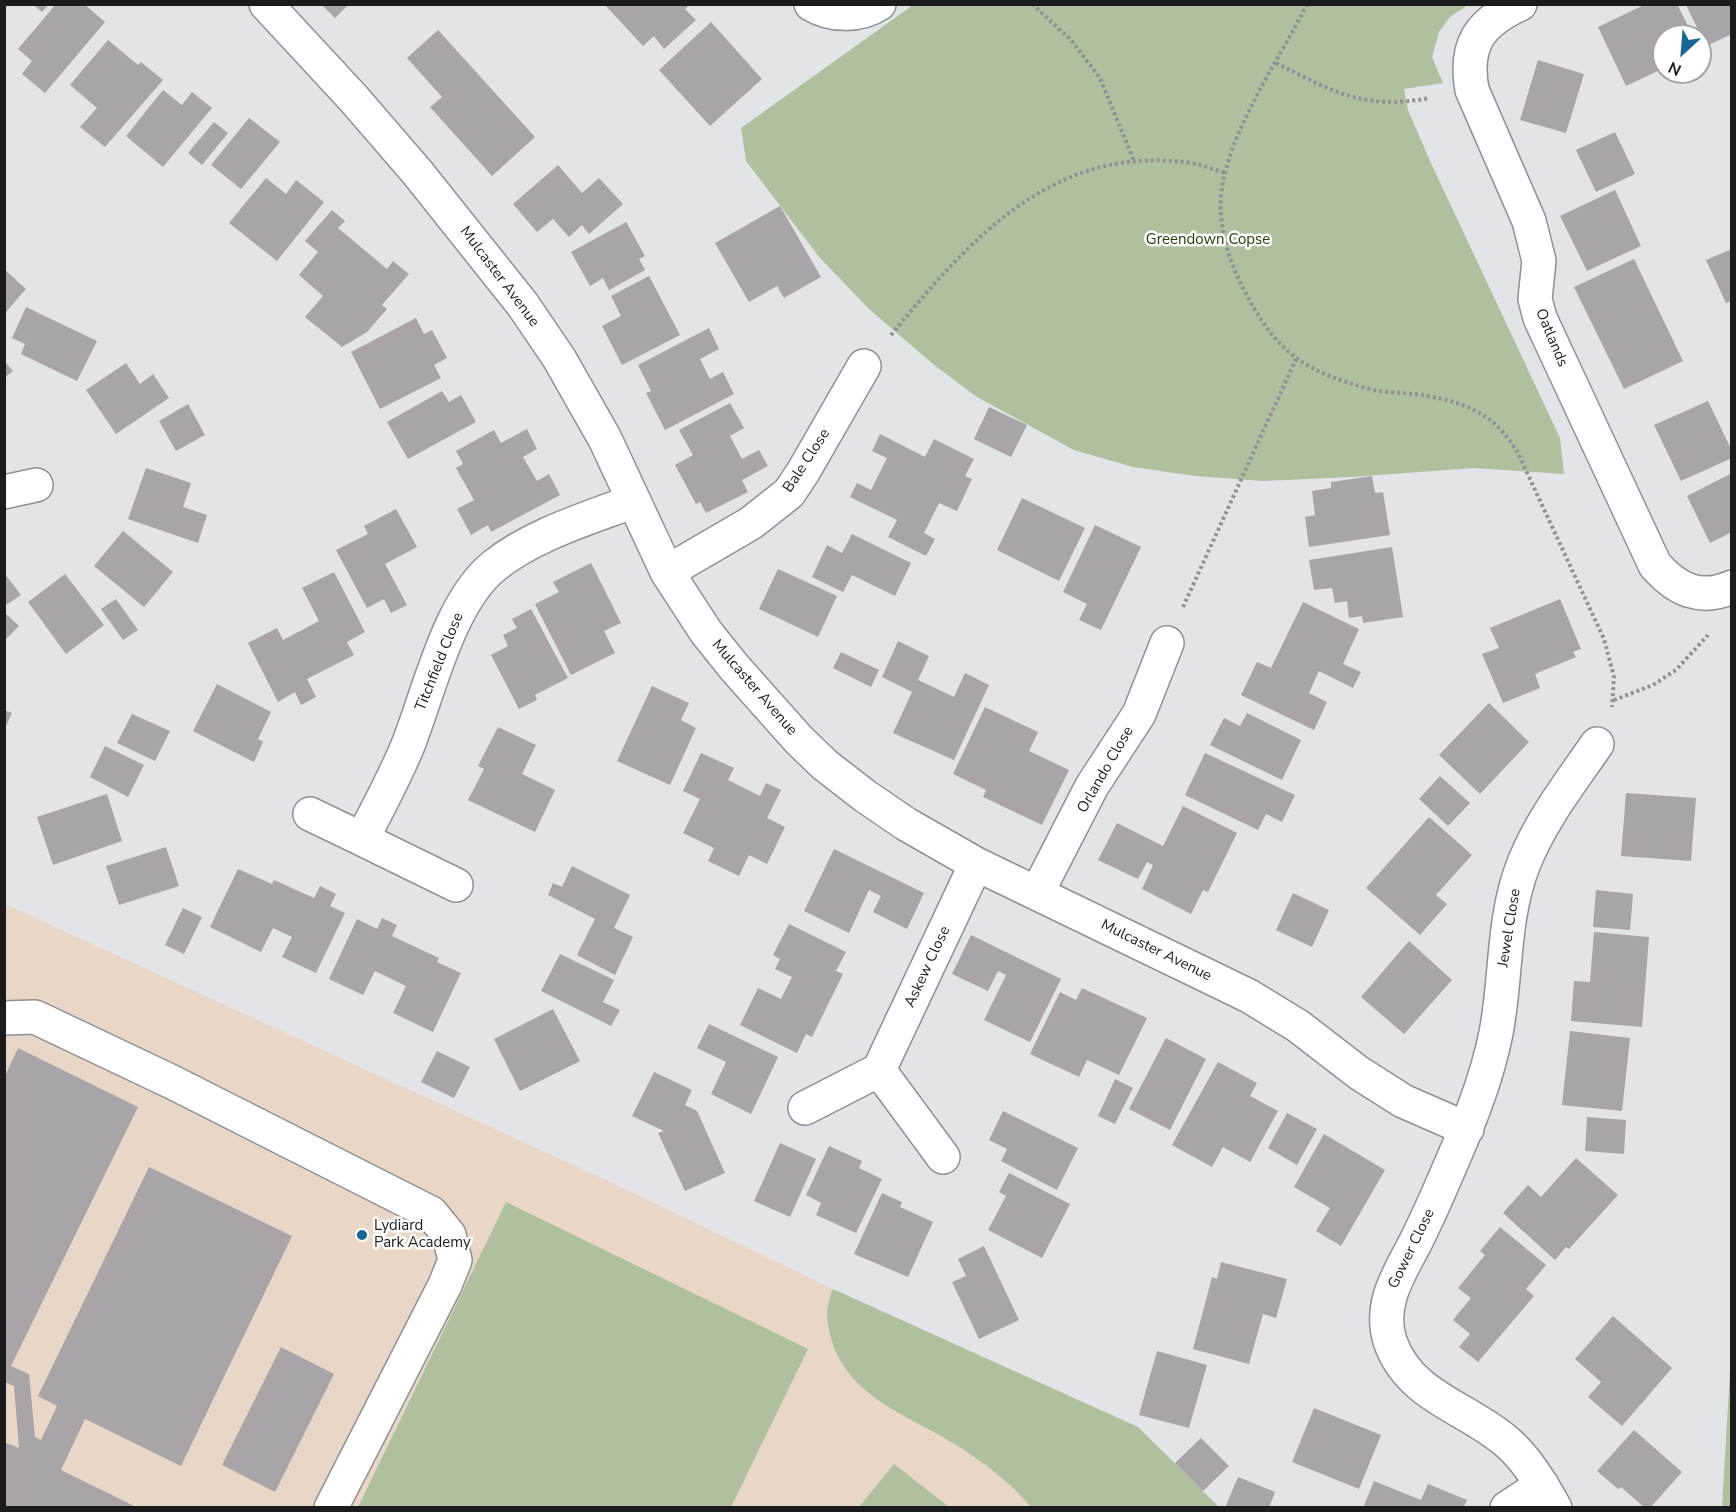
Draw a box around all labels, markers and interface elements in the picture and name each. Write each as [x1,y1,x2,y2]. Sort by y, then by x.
north arrow [1652,24,1712,84]
text: N [1665,56,1685,81]
street label: Mulcaster Avenue [455,223,543,331]
park label: Greendown Copse [1146,231,1270,249]
street label: Oatlands [1531,306,1571,370]
street label: Bale Close [780,426,834,496]
street label: Titchfield Close [412,610,468,714]
street label: Mulcaster Avenue [708,636,800,740]
street label: Orlando Close [1074,724,1138,816]
street label: Jewel Close [1495,887,1525,969]
street label: Mulcaster Avenue [1098,916,1214,986]
street label: Askew Close [901,923,955,1011]
street label: Gower Close [1385,1206,1439,1292]
place label: Lydiard Park Academy [374,1217,471,1252]
marker: Lydiard Park Academy [355,1228,369,1242]

